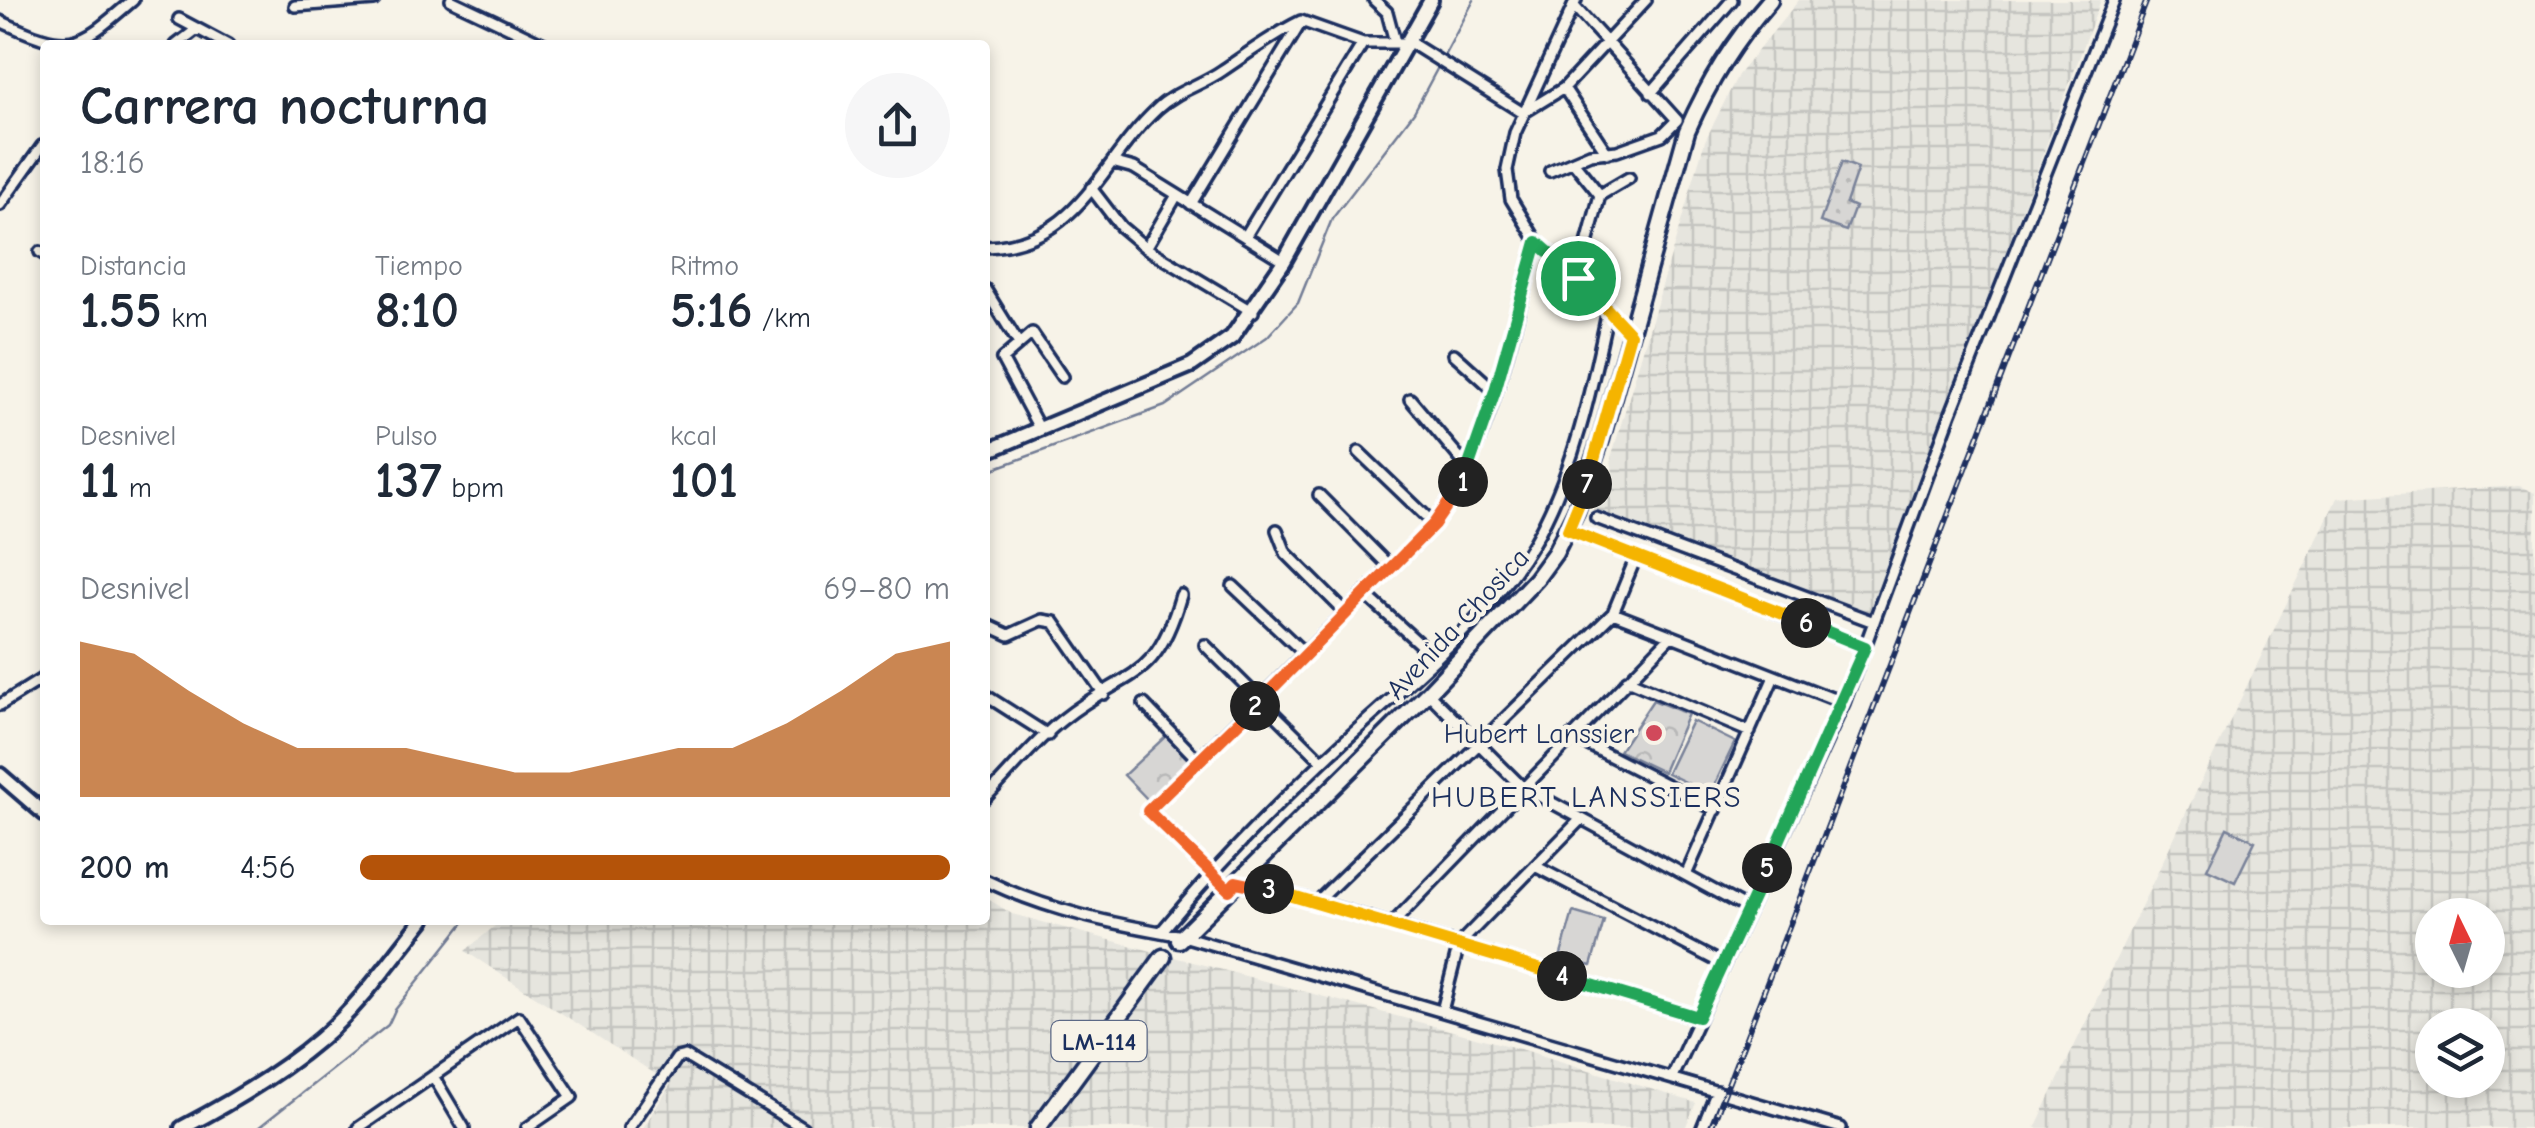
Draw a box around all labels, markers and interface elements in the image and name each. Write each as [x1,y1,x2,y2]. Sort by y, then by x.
button: share [845,73,950,178]
text: Carrera nocturna [80,74,489,138]
text: 18:16 [80,144,145,181]
pin [1536,236,1621,321]
text: Distancia [80,250,187,282]
text: Tiempo [375,250,463,282]
text: Ritmo [670,250,739,282]
icon: arrive [1551,251,1606,306]
text: 1.55 [80,282,162,340]
text: 8:10 [375,282,459,340]
text: 5:16 [670,282,753,340]
text: km [162,302,208,334]
text: /km [753,302,811,334]
text: Desnivel [80,420,176,452]
text: Pulso [375,420,438,452]
text: kcal [670,420,717,452]
text: 11 [80,452,119,510]
text: 137 [375,452,442,510]
text: 101 [670,452,738,510]
pin: 1 [1438,457,1488,507]
pin: 7 [1562,459,1612,509]
text: 1 [1457,466,1469,498]
text: 7 [1581,468,1593,500]
text: m [119,472,152,504]
text: bpm [442,472,504,504]
street label: Avenida Chosica [1380,542,1536,706]
text: Desnivel [80,570,190,607]
text: 69–80 m [823,570,950,607]
pin: 6 [1781,598,1831,648]
text: 6 [1799,607,1813,639]
pin: 2 [1230,681,1280,731]
text: 2 [1248,690,1262,722]
place label: Hubert Lanssier [1444,718,1634,750]
marker: Hubert Lanssier [1643,722,1665,744]
district label: HUBERT LANSSIERS [1431,780,1743,815]
pin: 5 [1742,843,1792,893]
text: 200 m [80,849,169,886]
text: 4:56 [240,849,296,886]
text: 5 [1760,852,1774,884]
pin: 3 [1244,864,1294,914]
text: 3 [1262,873,1276,905]
north arrow [2415,898,2505,988]
map controls [2415,898,2505,1098]
pin: 4 [1537,951,1587,1001]
text: 4 [1555,960,1569,992]
button: layers [2415,1008,2505,1098]
road number: LM-114 [1052,1021,1146,1061]

